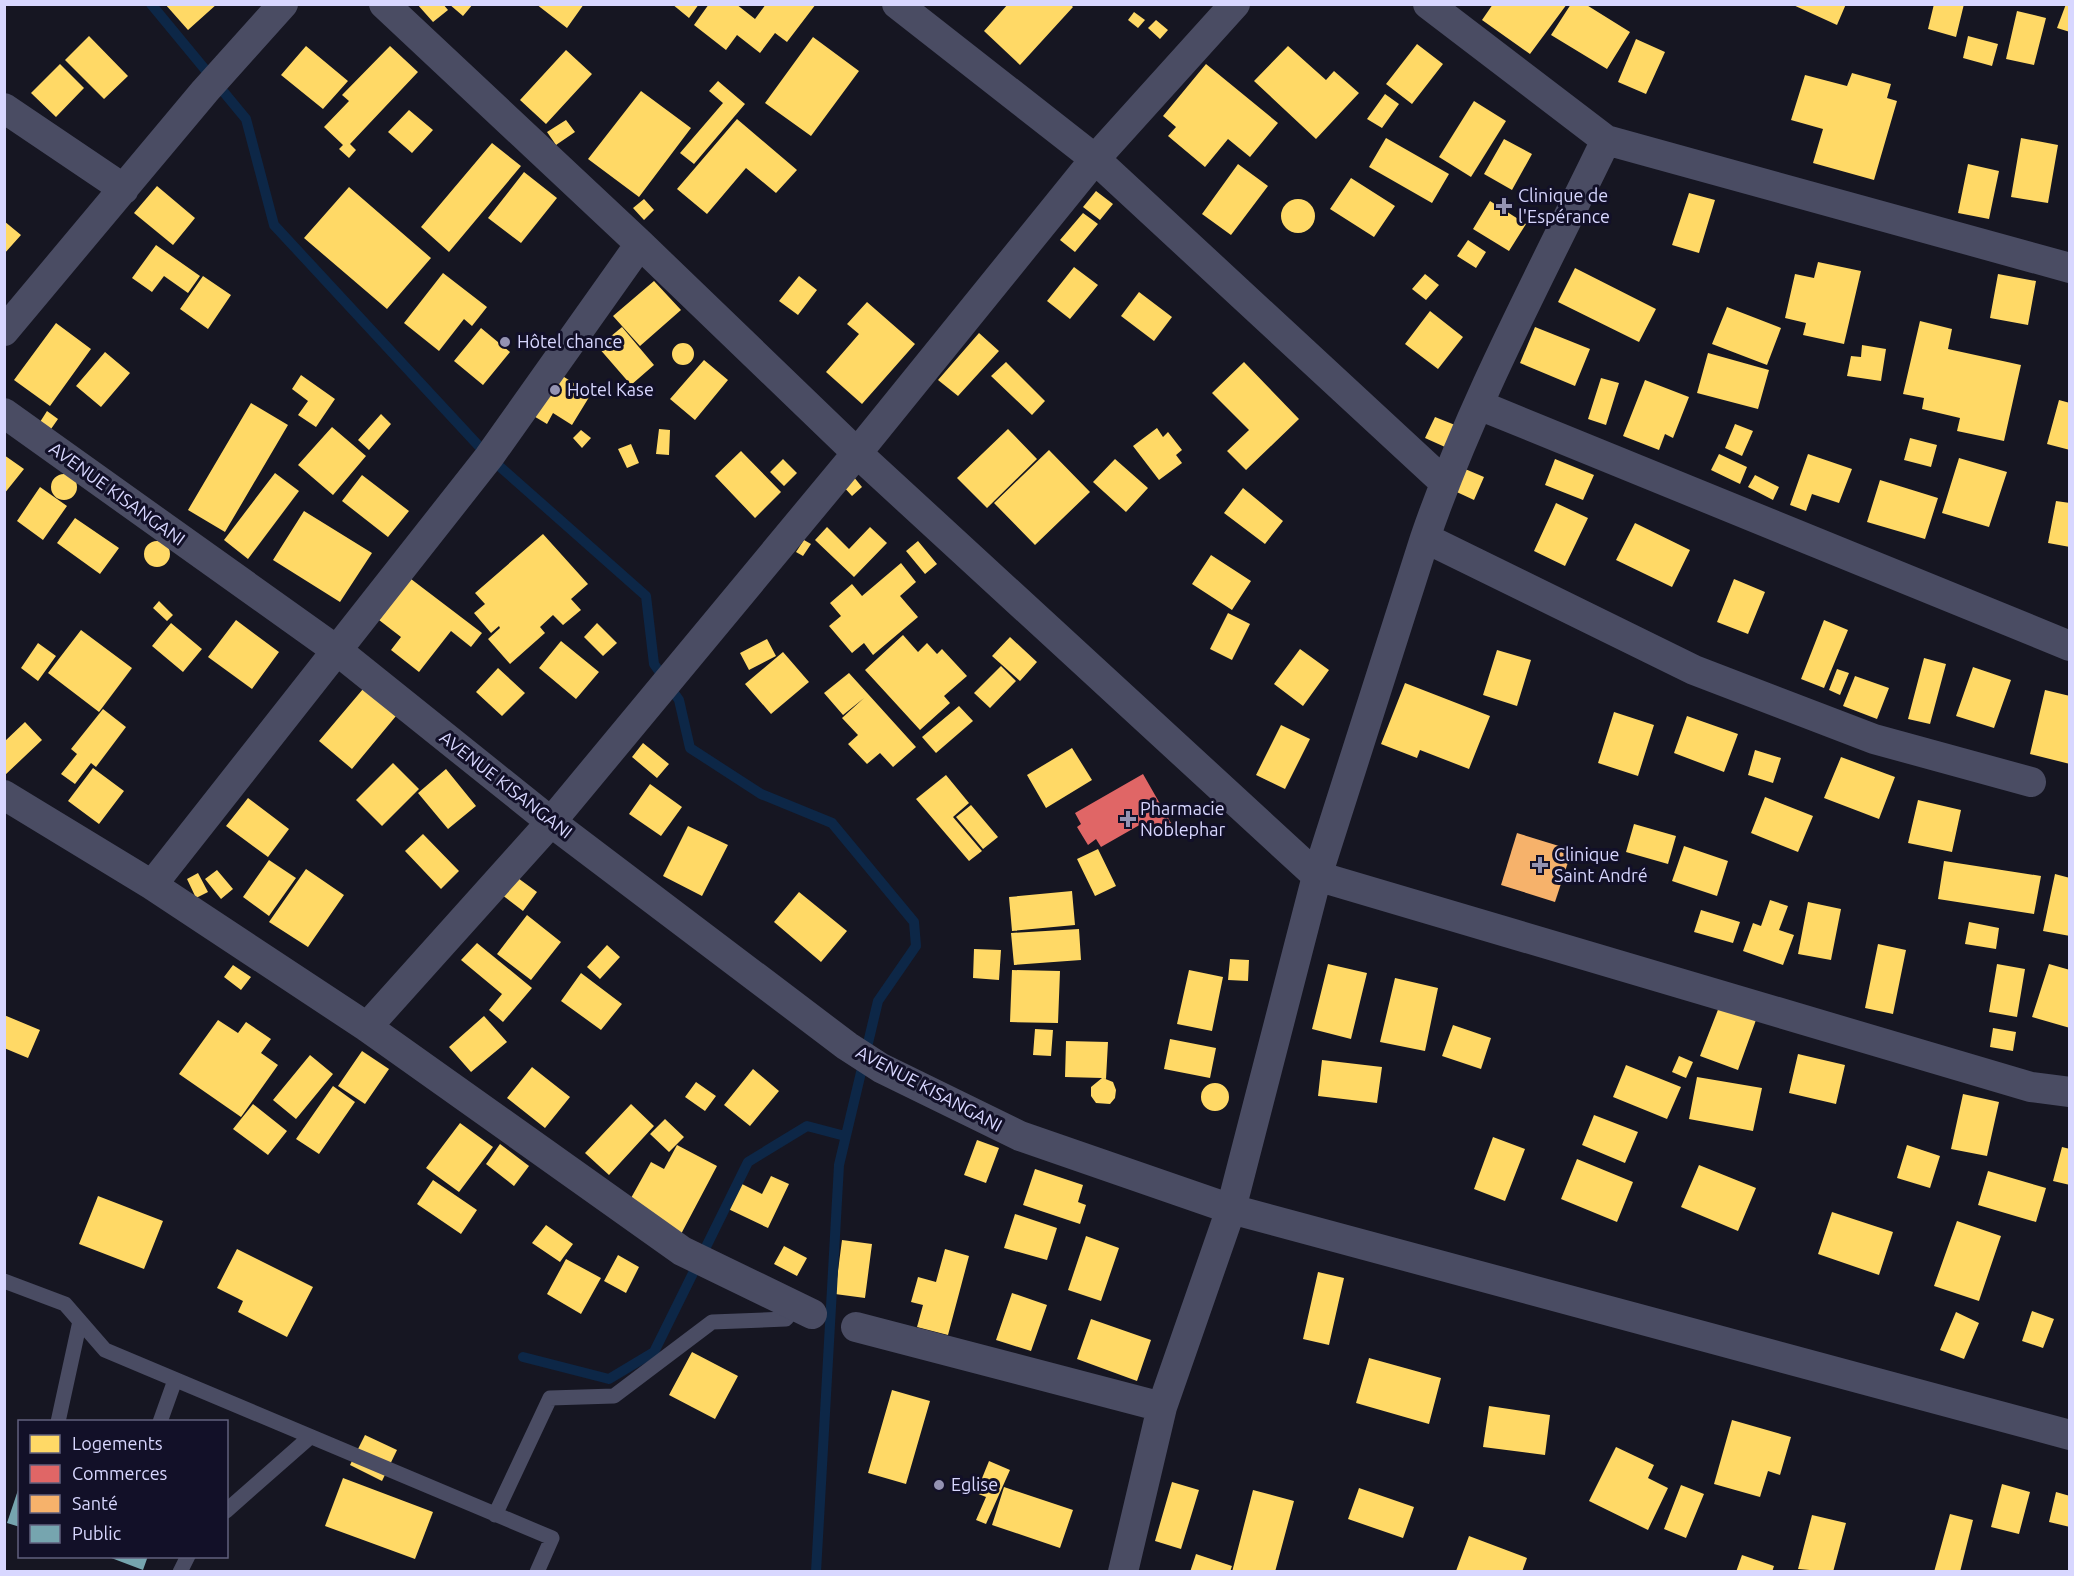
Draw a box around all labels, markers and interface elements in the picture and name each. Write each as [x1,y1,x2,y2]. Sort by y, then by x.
place label: Clinique de l'Espérance [1518,185,1610,226]
marker: Clinique de l'Espérance [1495,197,1513,215]
place label: Hôtel chance [517,331,622,351]
marker: Hôtel chance [498,335,512,349]
place label: Hotel Kase [567,379,654,399]
marker: Hotel Kase [548,383,562,397]
street label: AVENUE KISANGANI [46,437,189,549]
street label: AVENUE KISANGANI [437,726,577,842]
place label: Pharmacie Noblephar [1140,798,1226,839]
marker: Pharmacie Noblephar [1121,812,1135,826]
place label: Clinique Saint André [1554,844,1648,885]
marker: Clinique Saint André [1531,856,1549,874]
street label: AVENUE KISANGANI [853,1041,1006,1135]
legend [18,1420,228,1558]
text: Logements [72,1433,163,1453]
text: Commerces [72,1463,168,1483]
place label: Eglise [951,1474,998,1494]
marker: Eglise [932,1478,946,1492]
text: Santé [72,1493,118,1513]
text: Public [72,1523,121,1543]

